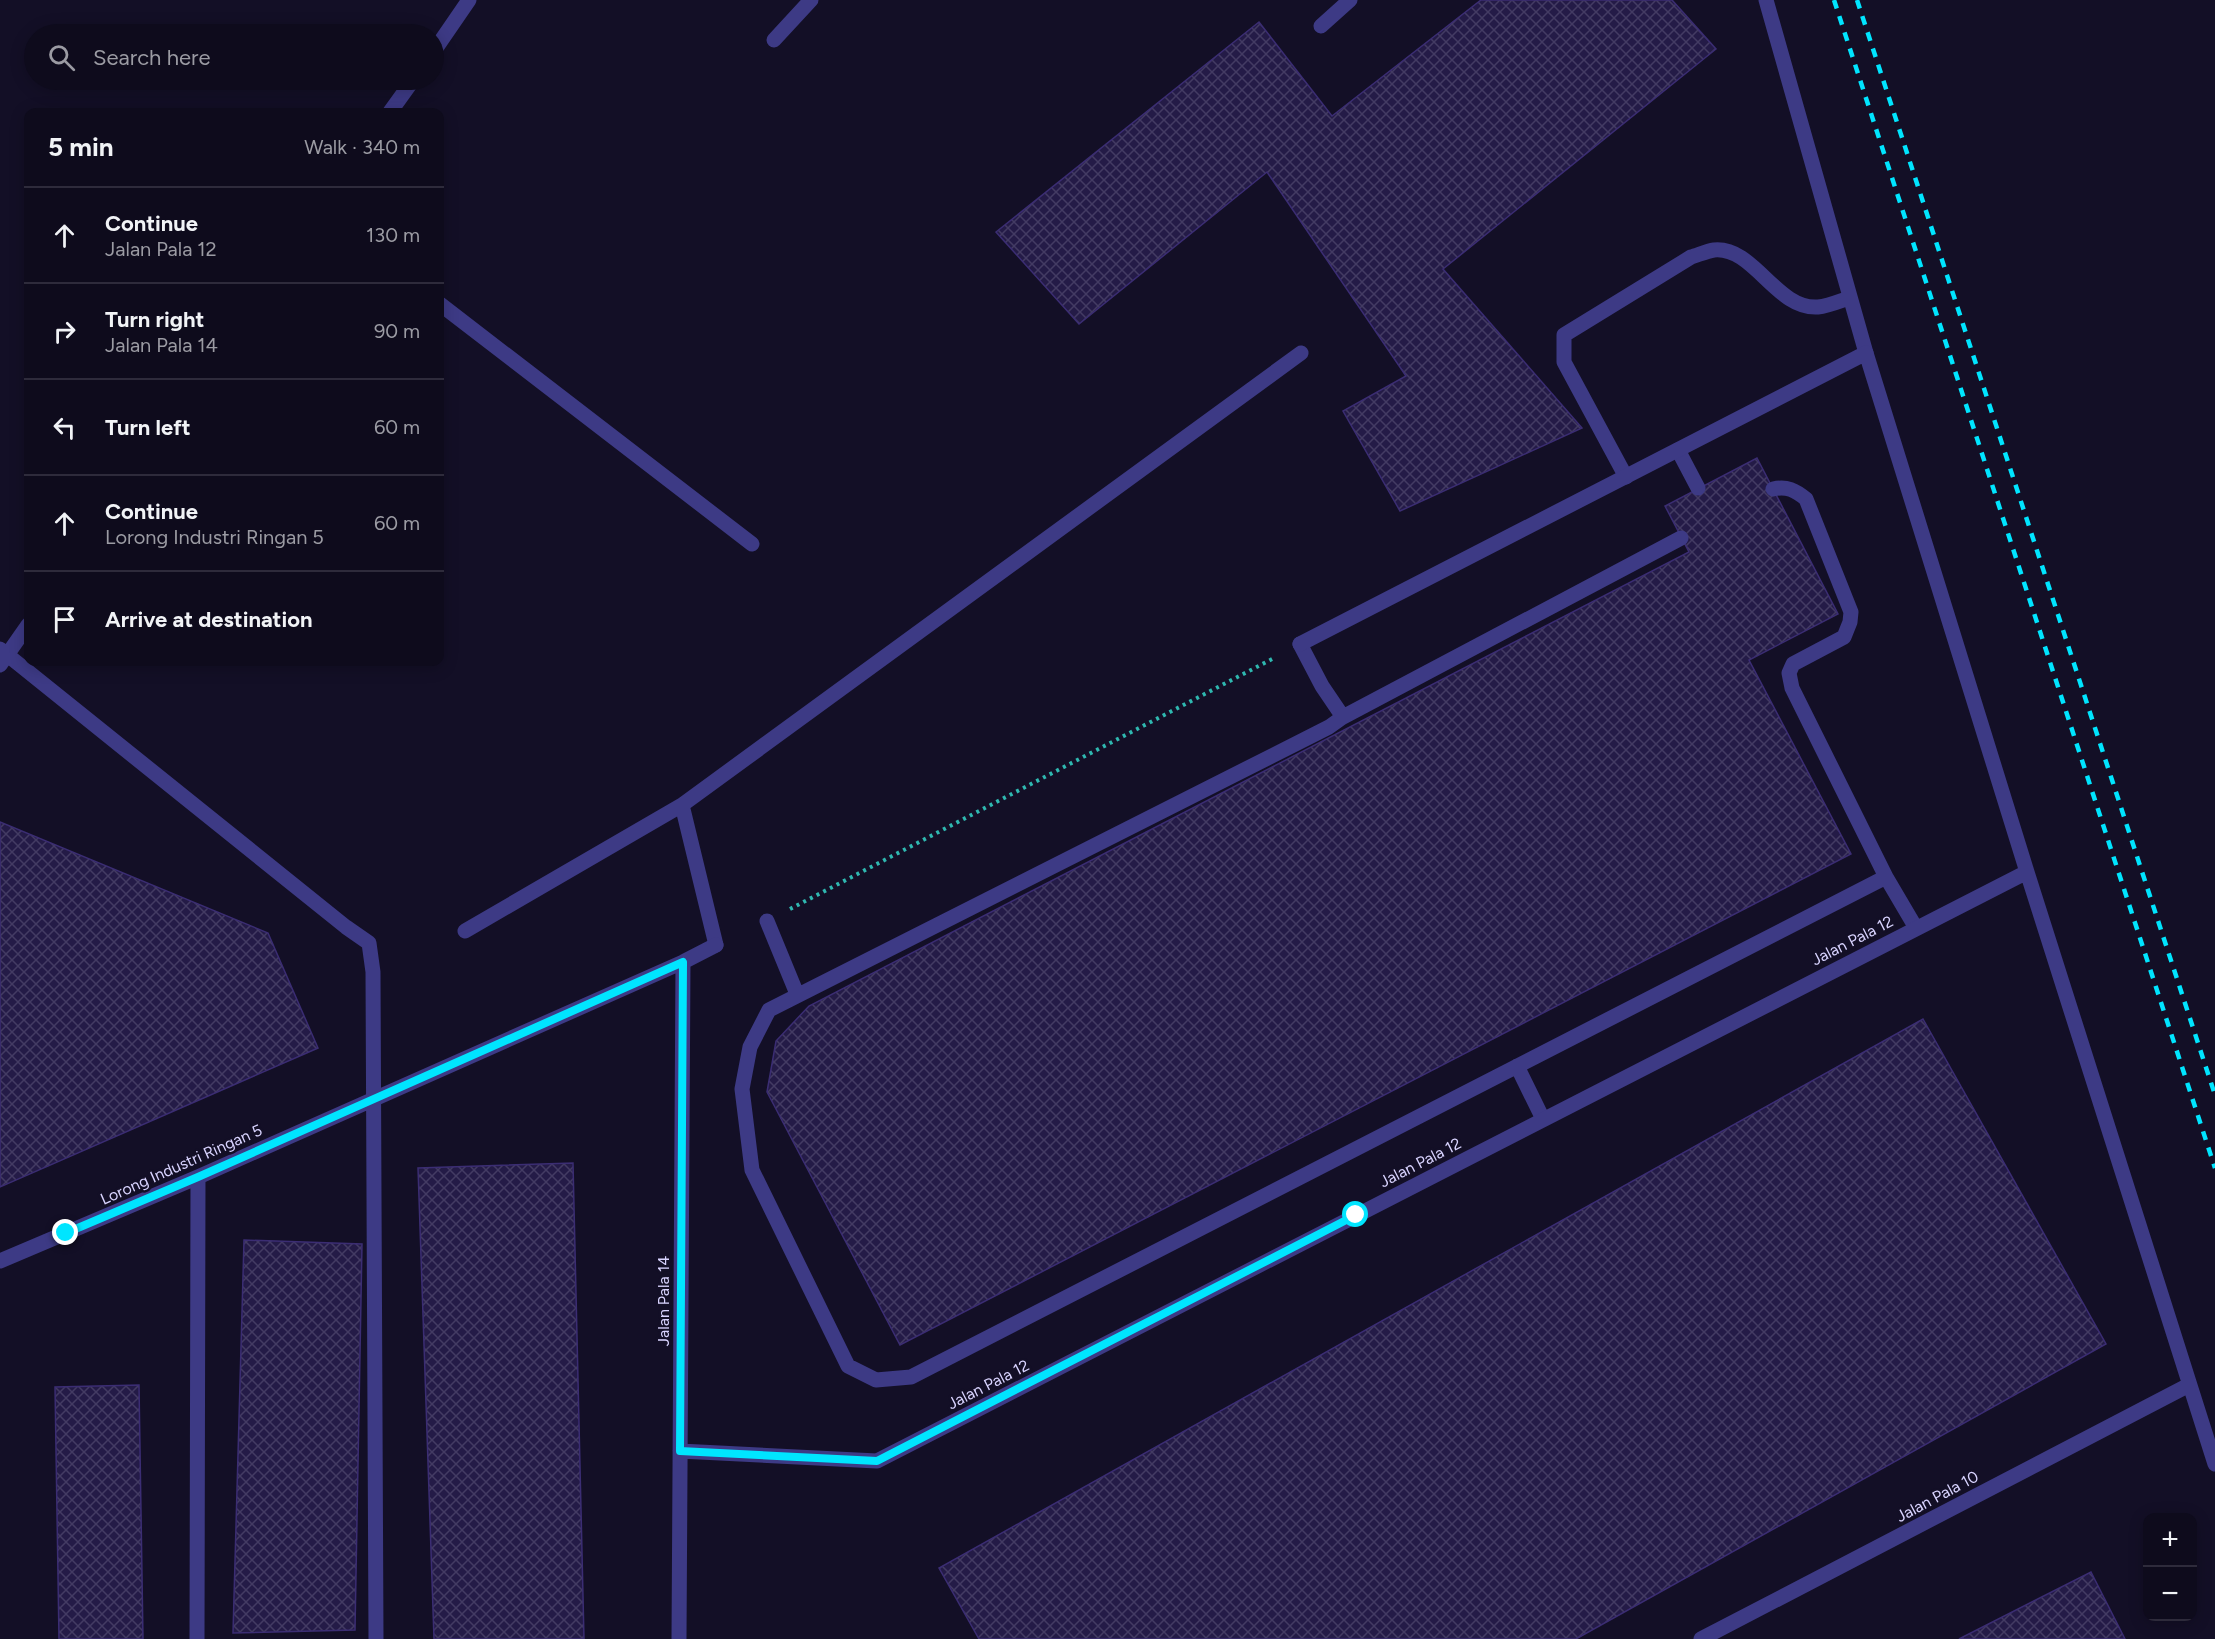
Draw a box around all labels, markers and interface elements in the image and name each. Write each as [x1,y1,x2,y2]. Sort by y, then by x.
search box [24,24,444,90]
icon: search [45,41,78,74]
text: Search here [93,44,211,71]
text: 5 min [48,131,114,163]
text: Walk · 340 m [304,135,420,159]
text: Continue [105,210,198,237]
icon: ahead [48,219,81,252]
text: 130 m [366,223,420,247]
text: Jalan Pala 12 [105,237,217,261]
text: Turn right [105,306,204,333]
icon: right [48,315,81,348]
text: 90 m [374,319,420,343]
text: Jalan Pala 14 [105,333,218,357]
icon: left [48,411,81,444]
text: Turn left [105,414,191,441]
text: 60 m [374,415,420,439]
text: Continue [105,498,198,525]
icon: ahead [48,507,81,540]
text: 60 m [374,511,420,535]
text: Lorong Industri Ringan 5 [105,525,324,549]
icon: arrive [48,603,81,636]
text: Arrive at destination [105,606,313,633]
street label: Jalan Pala 12 [1808,912,1896,969]
street label: Lorong Industri Ringan 5 [97,1120,265,1209]
street label: Jalan Pala 12 [1376,1134,1464,1191]
route start [1342,1201,1368,1227]
route end [52,1219,78,1245]
street label: Jalan Pala 14 [654,1256,673,1346]
street label: Jalan Pala 12 [944,1356,1032,1413]
street label: Jalan Pala 10 [1893,1467,1982,1526]
map controls [2143,1513,2197,1621]
button: + [2143,1513,2197,1567]
button: − [2143,1567,2197,1621]

